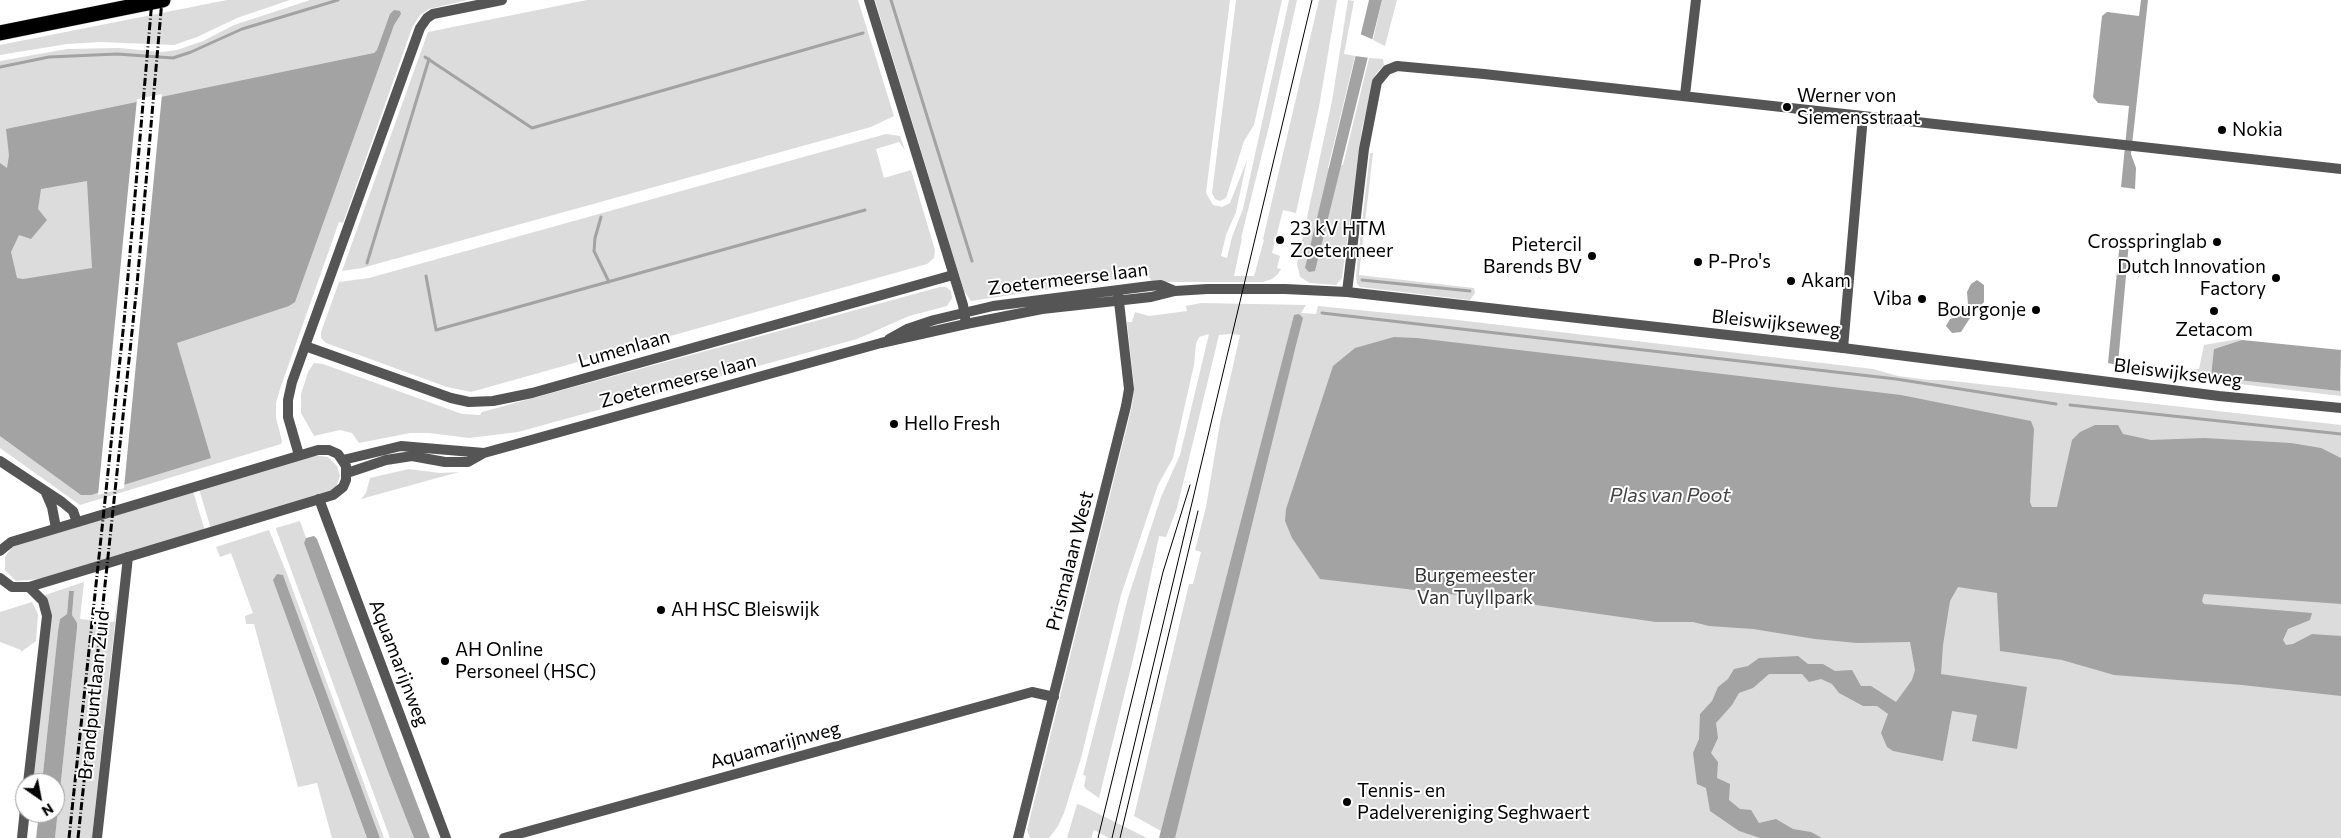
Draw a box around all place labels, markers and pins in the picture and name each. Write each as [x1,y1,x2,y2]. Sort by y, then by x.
place label: Werner von Siemensstraat [1797,85,1921,129]
marker: Werner von Siemensstraat [1781,101,1793,113]
place label: Nokia [2232,119,2283,141]
marker: Nokia [2216,124,2228,136]
place label: 23 kV HTM Zoetermeer [1290,218,1393,262]
place label: Crosspringlab [2087,231,2207,253]
marker: 23 kV HTM Zoetermeer [1274,234,1286,246]
place label: Pietercil Barends BV [1483,234,1582,278]
marker: Crosspringlab [2211,236,2223,248]
marker: Pietercil Barends BV [1586,250,1598,262]
place label: P-Pro's [1708,251,1771,273]
marker: P-Pro's [1692,256,1704,268]
place label: Dutch Innovation Factory [2117,256,2266,300]
place label: Akam [1801,270,1851,292]
marker: Dutch Innovation Factory [2270,272,2282,284]
marker: Akam [1785,275,1797,287]
place label: Viba [1873,288,1912,310]
marker: Viba [1916,293,1928,305]
place label: Bourgonje [1937,299,2026,321]
marker: Bourgonje [2030,304,2042,316]
marker: Zetacom [2208,305,2220,317]
place label: Zetacom [2175,319,2253,341]
place label: Hello Fresh [904,413,1000,435]
marker: Hello Fresh [888,418,900,430]
place label: AH HSC Bleiswijk [671,599,820,621]
marker: AH HSC Bleiswijk [655,604,667,616]
place label: AH Online Personeel (HSC) [455,639,596,683]
marker: AH Online Personeel (HSC) [439,655,451,667]
place label: Tennis- en Padelvereniging Seghwaert [1357,780,1590,824]
marker: Tennis- en Padelvereniging Seghwaert [1341,796,1353,808]

